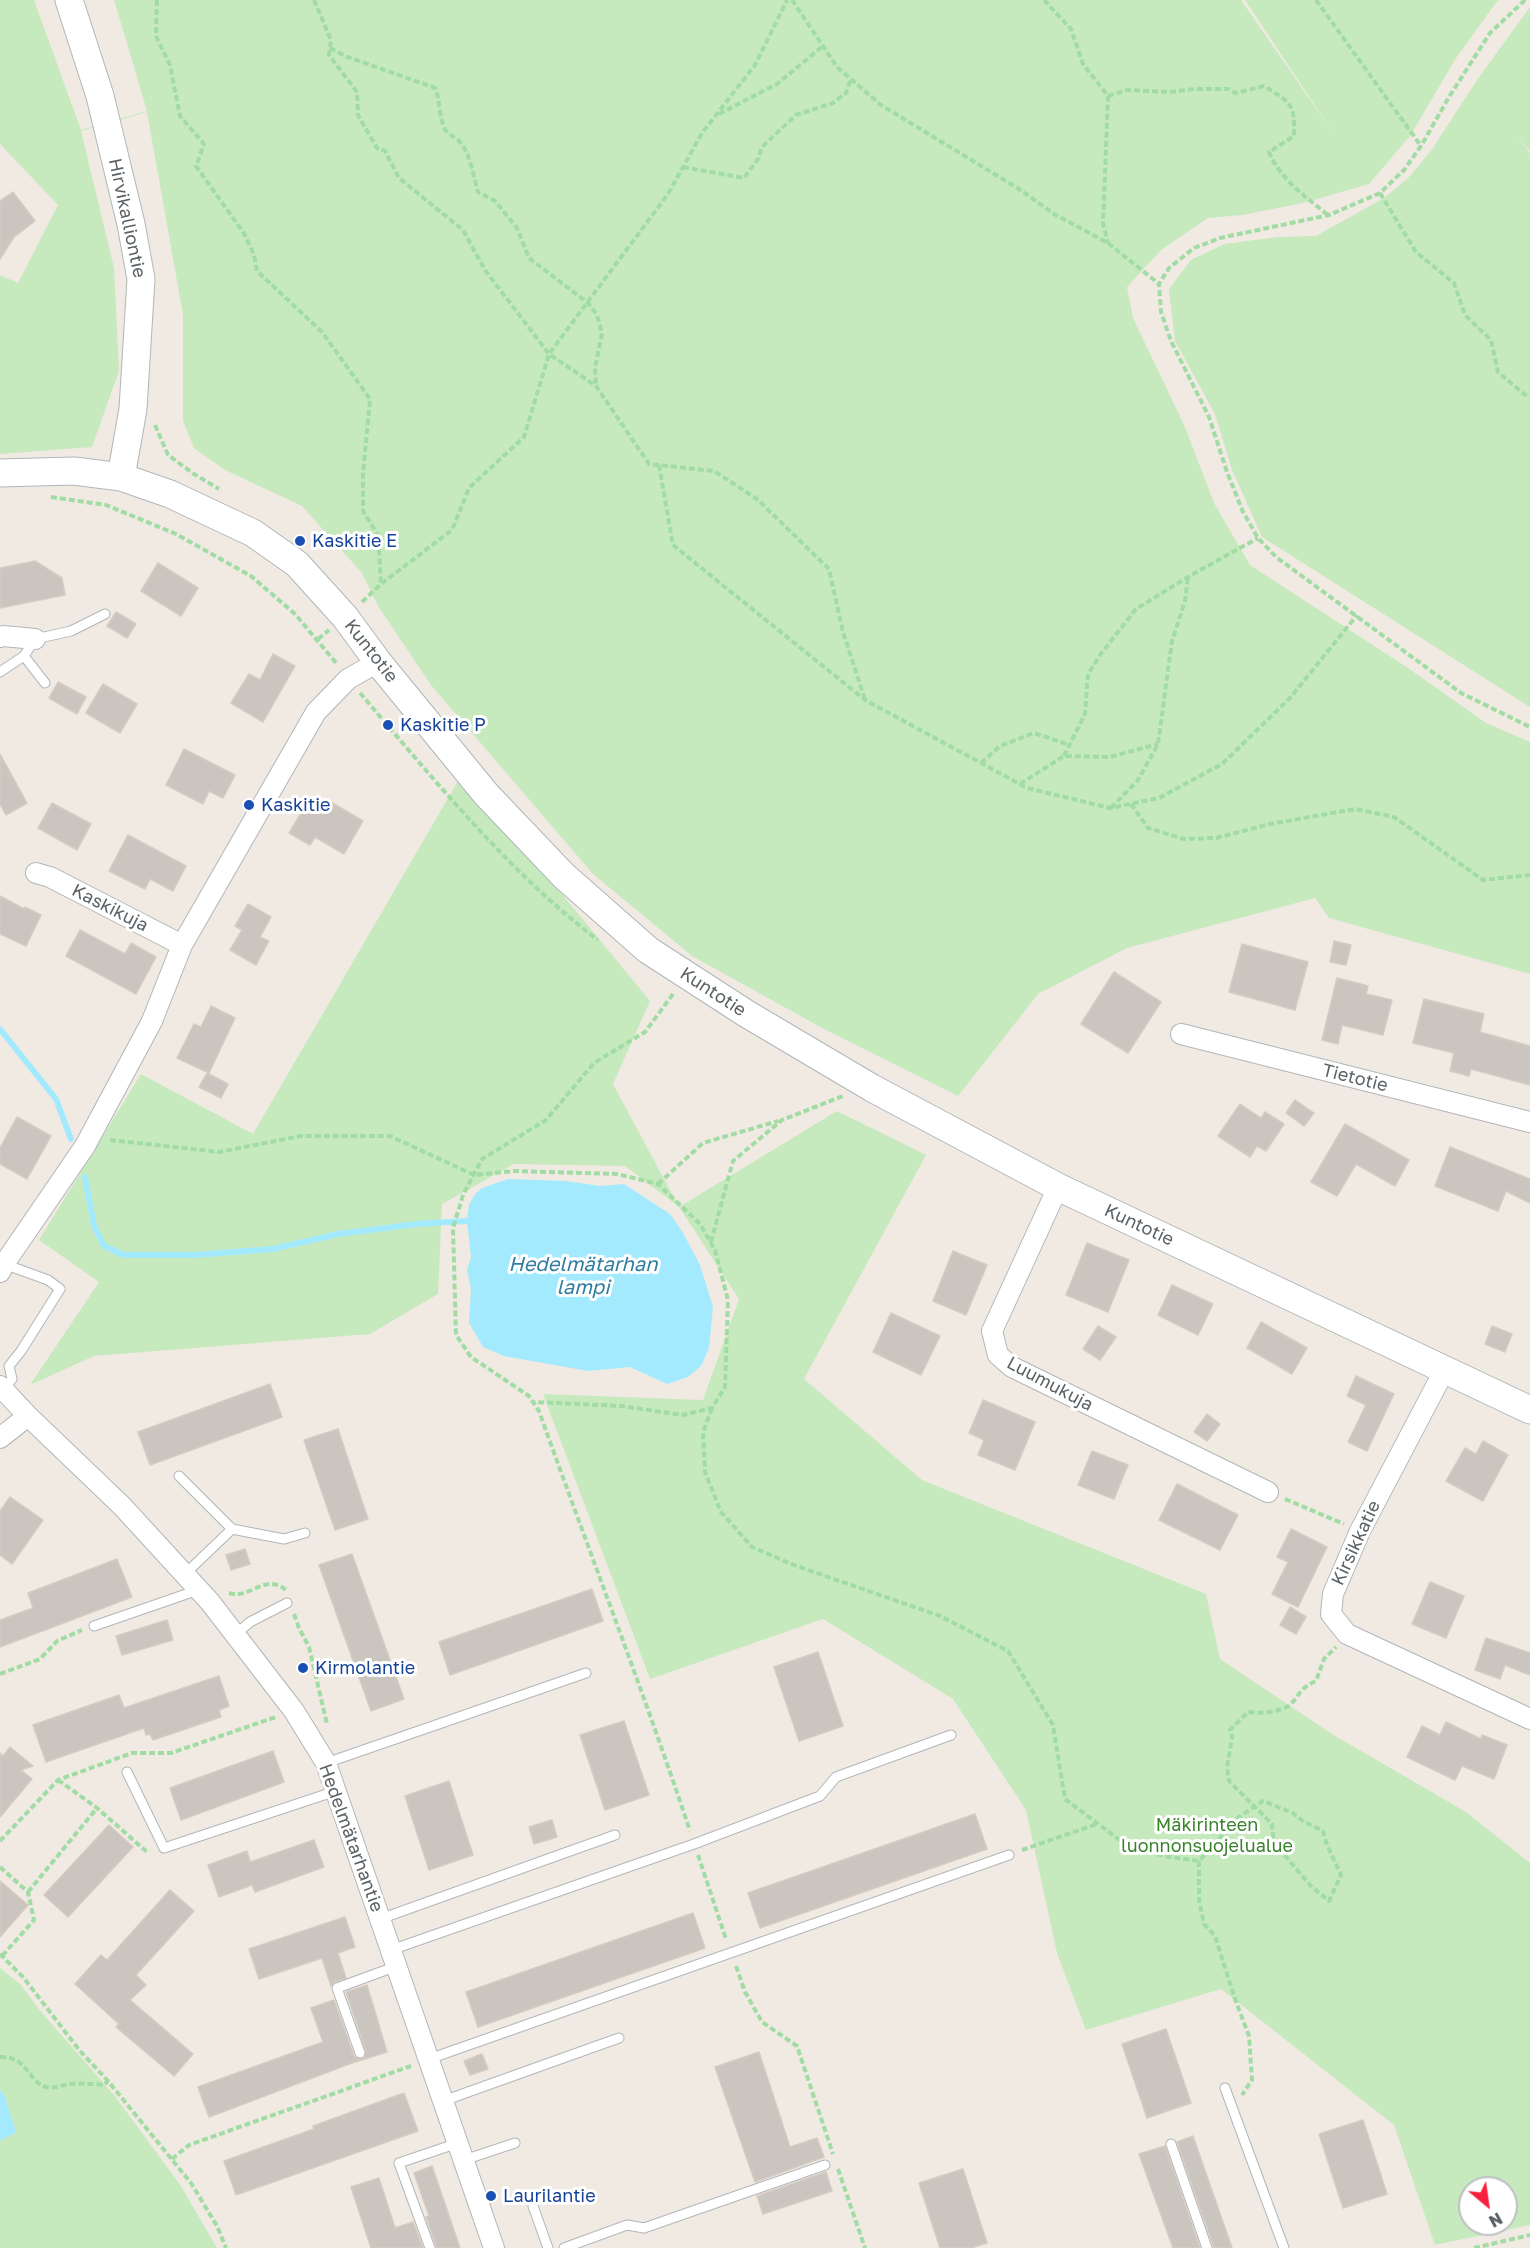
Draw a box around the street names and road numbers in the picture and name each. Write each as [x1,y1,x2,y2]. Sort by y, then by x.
street label: Hirvikalliontie [104,156,150,280]
street label: Kuntotie [340,615,402,687]
street label: Kaskikuja [68,880,152,936]
street label: Kuntotie [676,963,750,1021]
street label: Tietotie [1320,1059,1390,1097]
street label: Kuntotie [1101,1200,1177,1250]
street label: Luumukuja [1003,1352,1097,1416]
street label: Kirsikkatie [1327,1497,1385,1589]
street label: Hedelmätarhantie [314,1761,388,1915]

